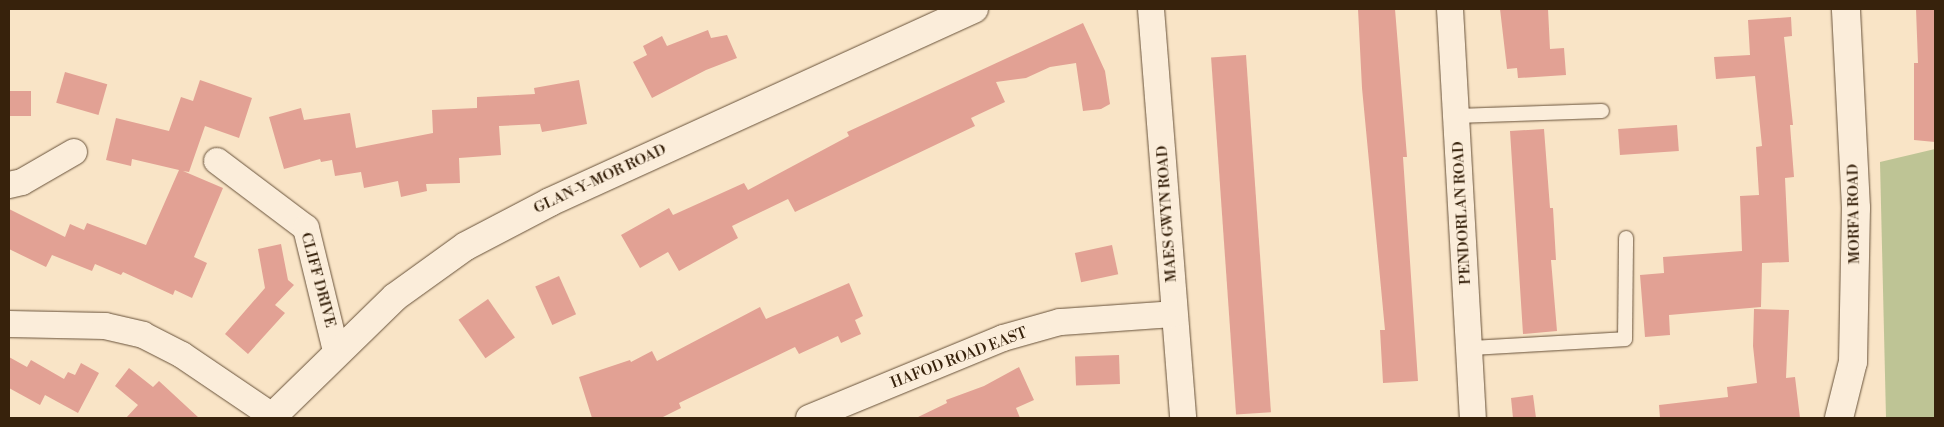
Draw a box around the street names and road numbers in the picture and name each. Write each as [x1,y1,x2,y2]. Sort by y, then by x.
street label: GLAN-Y-MOR ROAD [531,140,669,218]
street label: PENDORLAN ROAD [1449,141,1475,285]
street label: MAES GWYN ROAD [1153,145,1181,283]
street label: MORFA ROAD [1844,164,1864,264]
street label: CLIFF DRIVE [297,231,339,329]
street label: HAFOD ROAD EAST [888,324,1030,392]

